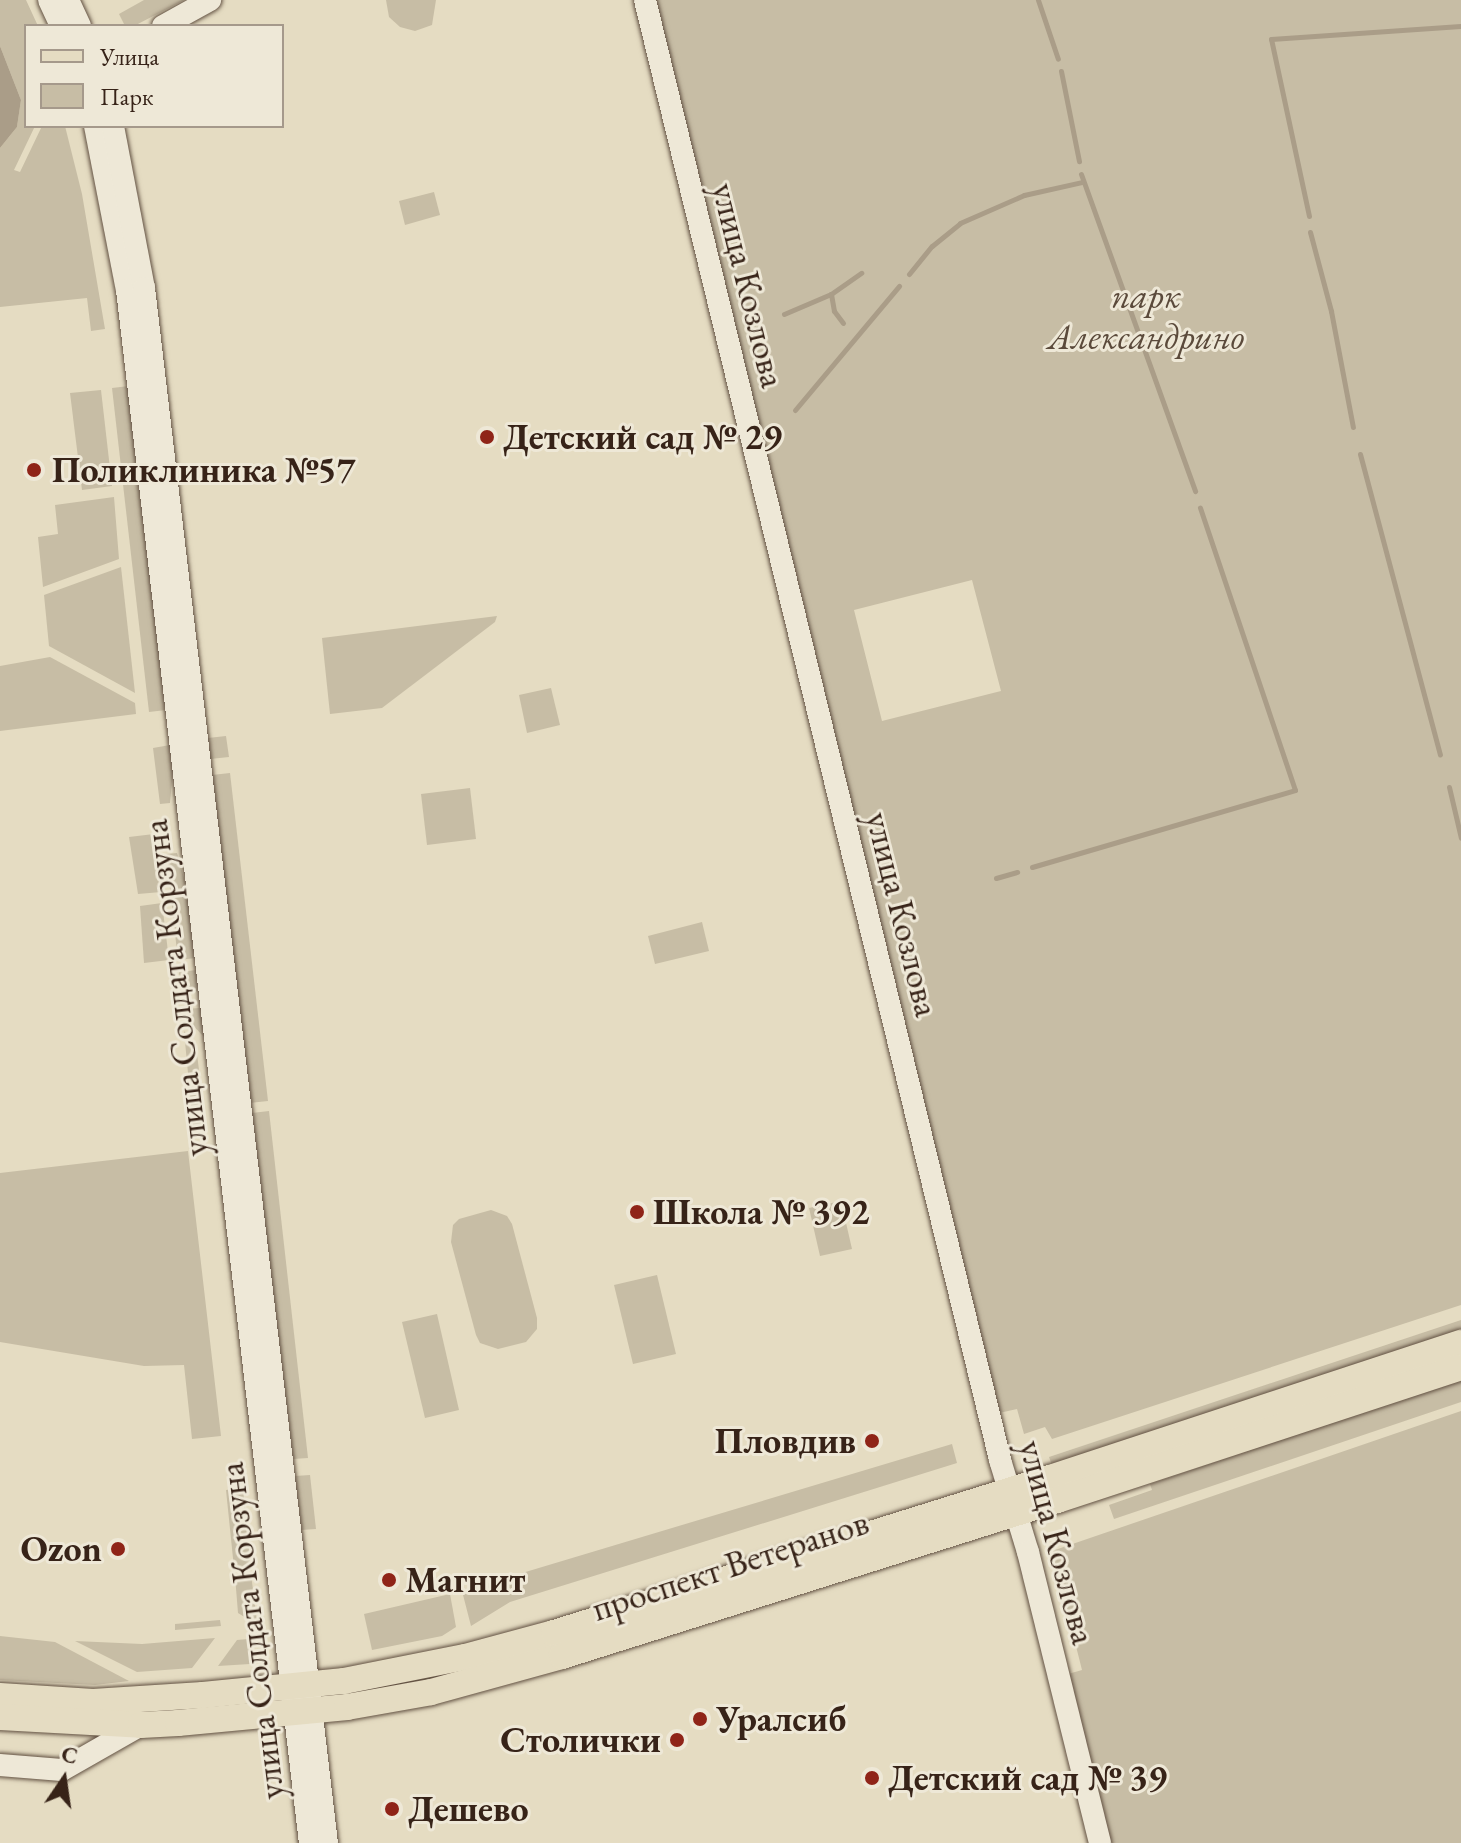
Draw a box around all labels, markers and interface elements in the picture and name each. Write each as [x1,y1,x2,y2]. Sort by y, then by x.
legend [24,24,284,128]
text: Улица [100,41,159,72]
text: Парк [100,81,153,112]
street label: улица Козлова [703,178,795,392]
park label: парк Александрино [1048,273,1244,358]
place label: Детский сад № 29 [503,415,782,459]
marker: Детский сад № 29 [478,428,496,446]
place label: Поликлиника №57 [52,448,356,492]
marker: Поликлиника №57 [23,459,45,481]
street label: улица Козлова [857,807,949,1021]
street label: улица Солдата Корзуна [133,817,217,1159]
place label: Школа № 392 [653,1190,870,1234]
marker: Школа № 392 [628,1203,646,1221]
place label: Пловдив [715,1419,856,1463]
marker: Пловдив [863,1432,881,1450]
street label: улица Козлова [1010,1435,1106,1649]
street label: улица Солдата Корзуна [209,1460,293,1802]
street label: проспект Ветеранов [586,1500,874,1630]
place label: Ozon [20,1527,102,1571]
marker: Ozon [109,1540,127,1558]
place label: Магнит [405,1558,525,1602]
marker: Магнит [380,1571,398,1589]
place label: Уралсиб [716,1697,846,1741]
marker: Уралсиб [691,1710,709,1728]
place label: Столички [500,1718,661,1762]
marker: Столички [668,1731,686,1749]
north arrow [24,1739,104,1819]
text: С [59,1739,80,1771]
place label: Детский сад № 39 [888,1756,1167,1800]
marker: Детский сад № 39 [863,1769,881,1787]
place label: Дешево [408,1787,528,1831]
marker: Дешево [383,1800,401,1818]

